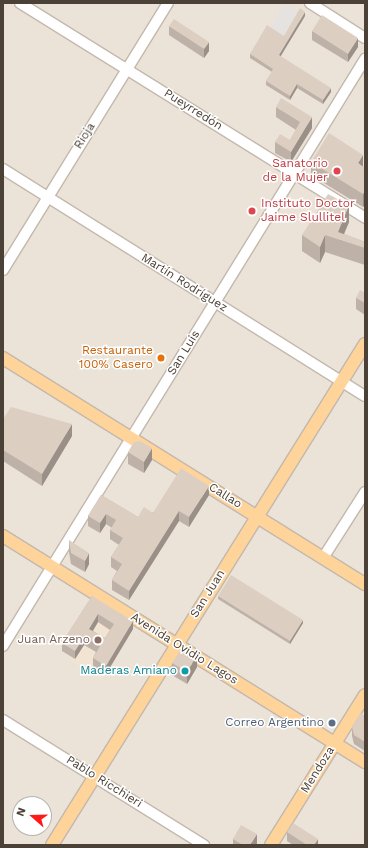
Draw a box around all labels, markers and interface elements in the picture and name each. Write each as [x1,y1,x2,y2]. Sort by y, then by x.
street label: Pueyrredón [161,86,225,134]
street label: Rioja [71,120,99,152]
place label: Sanatorio de la Mujer [262,157,328,185]
marker: Sanatorio de la Mujer [331,165,343,177]
place label: Instituto Doctor Jaime Slullitel [261,197,355,225]
marker: Instituto Doctor Jaime Slullitel [246,205,258,217]
street label: Martín Rodríguez [138,251,230,315]
street label: San Luis [165,328,203,378]
place label: Restaurante 100% Casero [79,344,153,372]
marker: Restaurante 100% Casero [156,353,166,363]
street label: Callao [206,480,244,512]
street label: San Juan [188,567,228,621]
street label: Avenida Ovidio Lagos [128,610,240,688]
place label: Juan Arzeno [17,633,90,647]
marker: Juan Arzeno [93,635,103,645]
place label: Maderas Amiano [80,664,177,678]
marker: Maderas Amiano [180,666,190,676]
place label: Correo Argentino [225,716,324,730]
marker: Correo Argentino [327,718,337,728]
street label: Mendoza [298,744,338,796]
street label: Pablo Ricchieri [63,753,145,811]
north arrow [12,796,52,836]
text: N [14,806,29,818]

